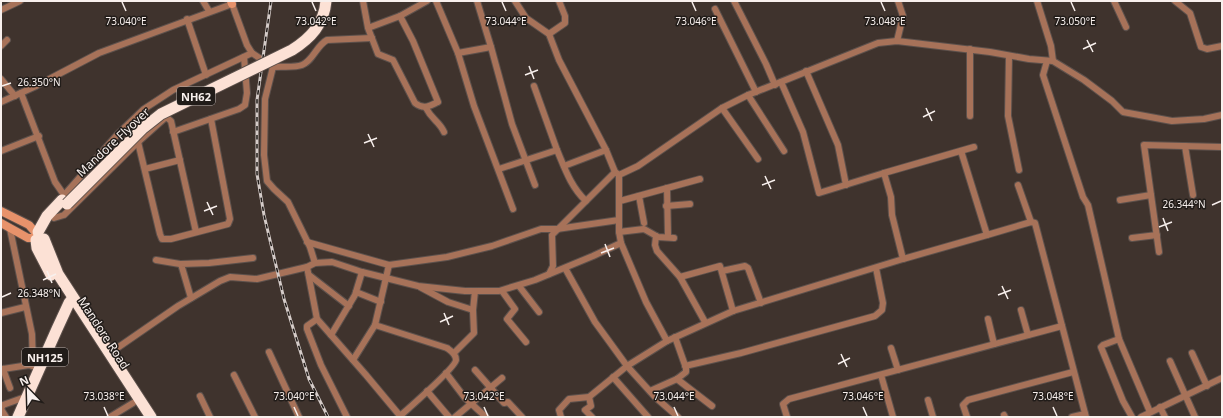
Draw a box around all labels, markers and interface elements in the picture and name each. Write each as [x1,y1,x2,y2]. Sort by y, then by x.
text: 73.040°E [105,14,147,28]
text: 73.042°E [295,14,337,28]
text: 73.044°E [485,14,527,28]
text: 73.046°E [675,14,717,28]
text: 73.048°E [864,14,906,28]
text: 73.050°E [1054,14,1096,28]
text: 26.350°N [17,75,61,89]
road number: NH62 [177,87,215,105]
street label: Mandore Flyover [73,104,153,180]
text: 26.344°N [1162,197,1206,211]
text: 26.348°N [17,286,61,300]
street label: Mandore Road [74,294,134,372]
road number: NH125 [22,348,68,366]
north arrow [8,370,48,410]
text: N [17,372,31,389]
text: 73.038°E [83,389,125,403]
text: 73.040°E [273,389,315,403]
text: 73.042°E [463,389,505,403]
text: 73.044°E [653,389,695,403]
text: 73.046°E [842,389,884,403]
text: 73.048°E [1032,389,1074,403]

